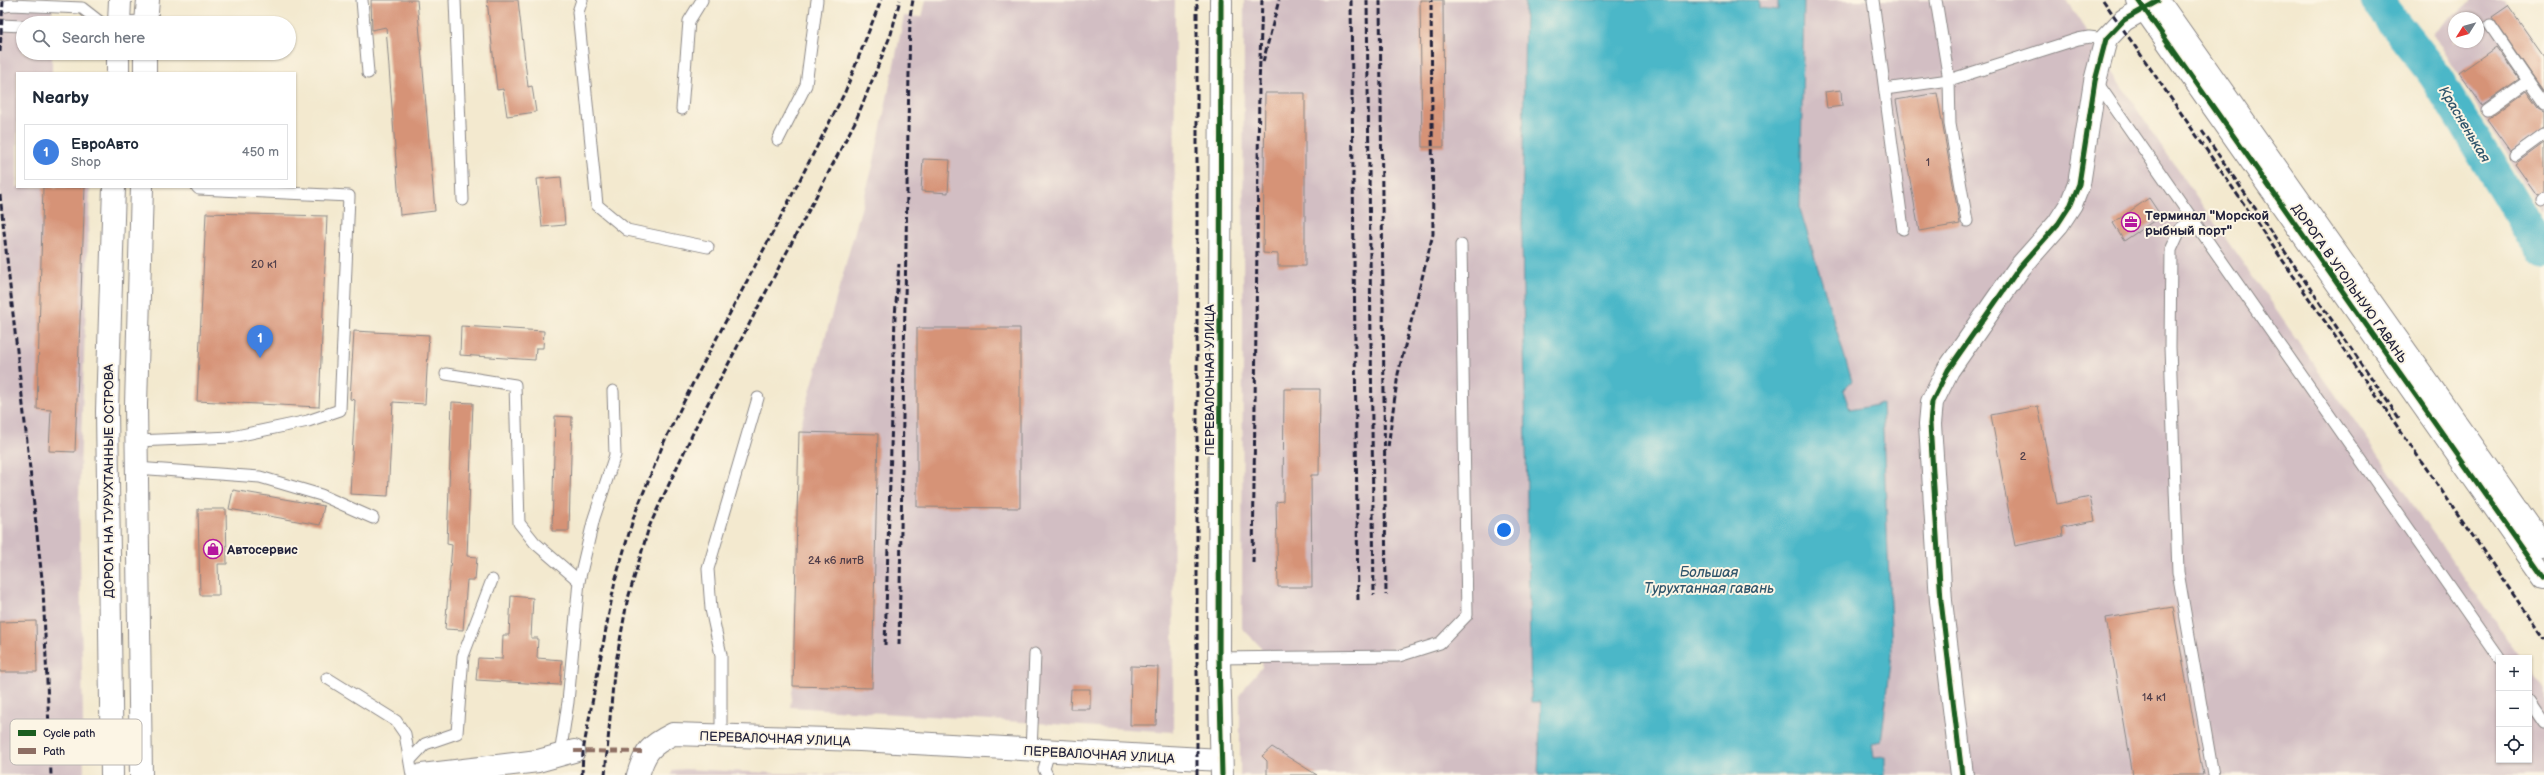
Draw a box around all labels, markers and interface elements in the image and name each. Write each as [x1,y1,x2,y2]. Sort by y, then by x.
north arrow [2448,12,2484,48]
search box [16,16,296,60]
icon: search [30,27,52,49]
text: Search here [62,29,145,48]
water label: Красненькая [2435,83,2494,166]
text: Nearby [32,88,89,108]
text: ЕвроАвто [71,135,139,154]
text: 1 [43,144,49,160]
text: 450 m [242,144,279,160]
text: Shop [71,154,101,170]
house number: 1 [1926,156,1930,169]
street label: ДОРОГА В УГОЛЬНУЮ ГАВАНЬ [2288,201,2411,367]
place label: Терминал "Морской рыбный порт" [2145,208,2269,239]
office icon: Терминал "Морской рыбный порт" [2120,211,2142,233]
house number: 20 к1 [251,258,277,271]
street label: ПЕРЕВАЛОЧНАЯ УЛИЦА [1202,304,1218,456]
pin: 1 [247,325,273,358]
street label: ДОРОГА НА ТУРУХТАННЫЕ ОСТРОВА [101,364,117,598]
house number: 2 [2020,450,2027,463]
your location [1494,520,1514,540]
shop icon: Автосервис [202,538,224,560]
place label: Автосервис [226,542,298,558]
house number: 24 к6 литВ [808,554,864,567]
water label: Большая Турухтанная гавань [1644,564,1774,597]
map controls [2496,655,2532,763]
button: + [2496,655,2532,691]
house number: 14 к1 [2142,691,2166,704]
button: − [2496,691,2532,727]
legend [10,719,142,765]
text: Cycle path [43,727,95,740]
button: locate [2496,727,2532,763]
street label: ПЕРЕВАЛОЧНАЯ УЛИЦА [699,728,851,750]
street label: ПЕРЕВАЛОЧНАЯ УЛИЦА [1023,743,1175,767]
text: Path [43,745,65,758]

